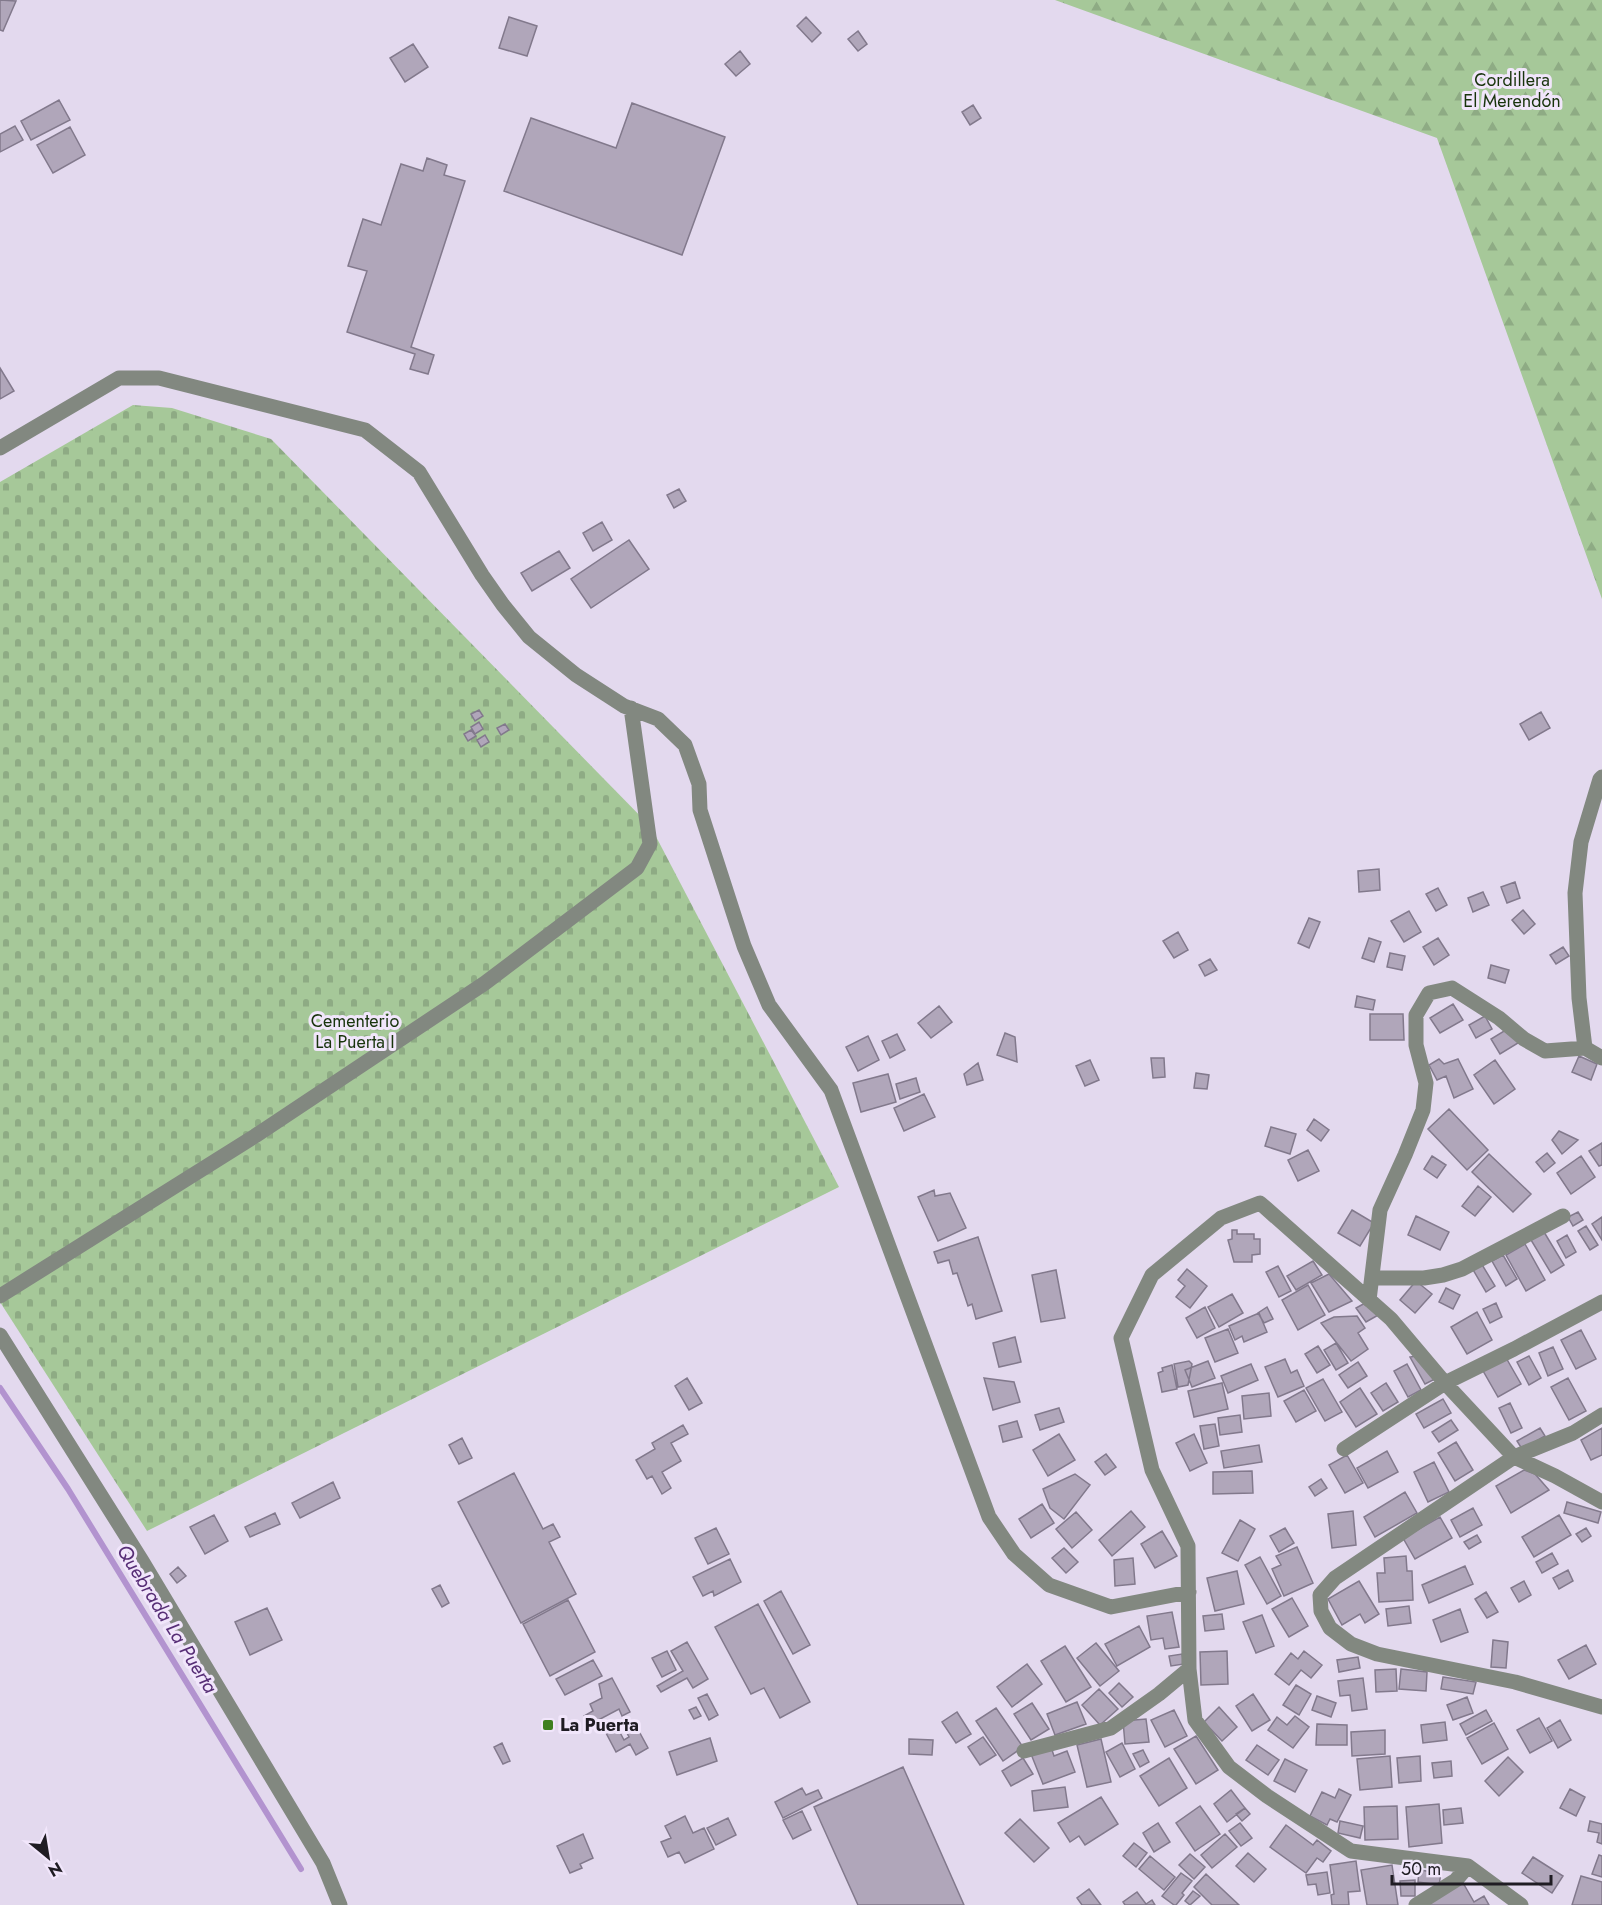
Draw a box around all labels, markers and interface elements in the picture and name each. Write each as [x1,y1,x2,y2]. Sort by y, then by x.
park label: Cordillera El Merendón [1463,67,1561,114]
park label: Cementerio La Puerta I [311,1008,399,1055]
water label: Quebrada La Puerta [109,1539,225,1699]
place label: La Puerta [560,1712,639,1738]
marker: La Puerta [541,1718,555,1732]
north arrow [18,1827,78,1887]
scale bar [1392,1848,1551,1886]
text: N [44,1856,67,1883]
text: 50 m [1401,1856,1441,1882]

